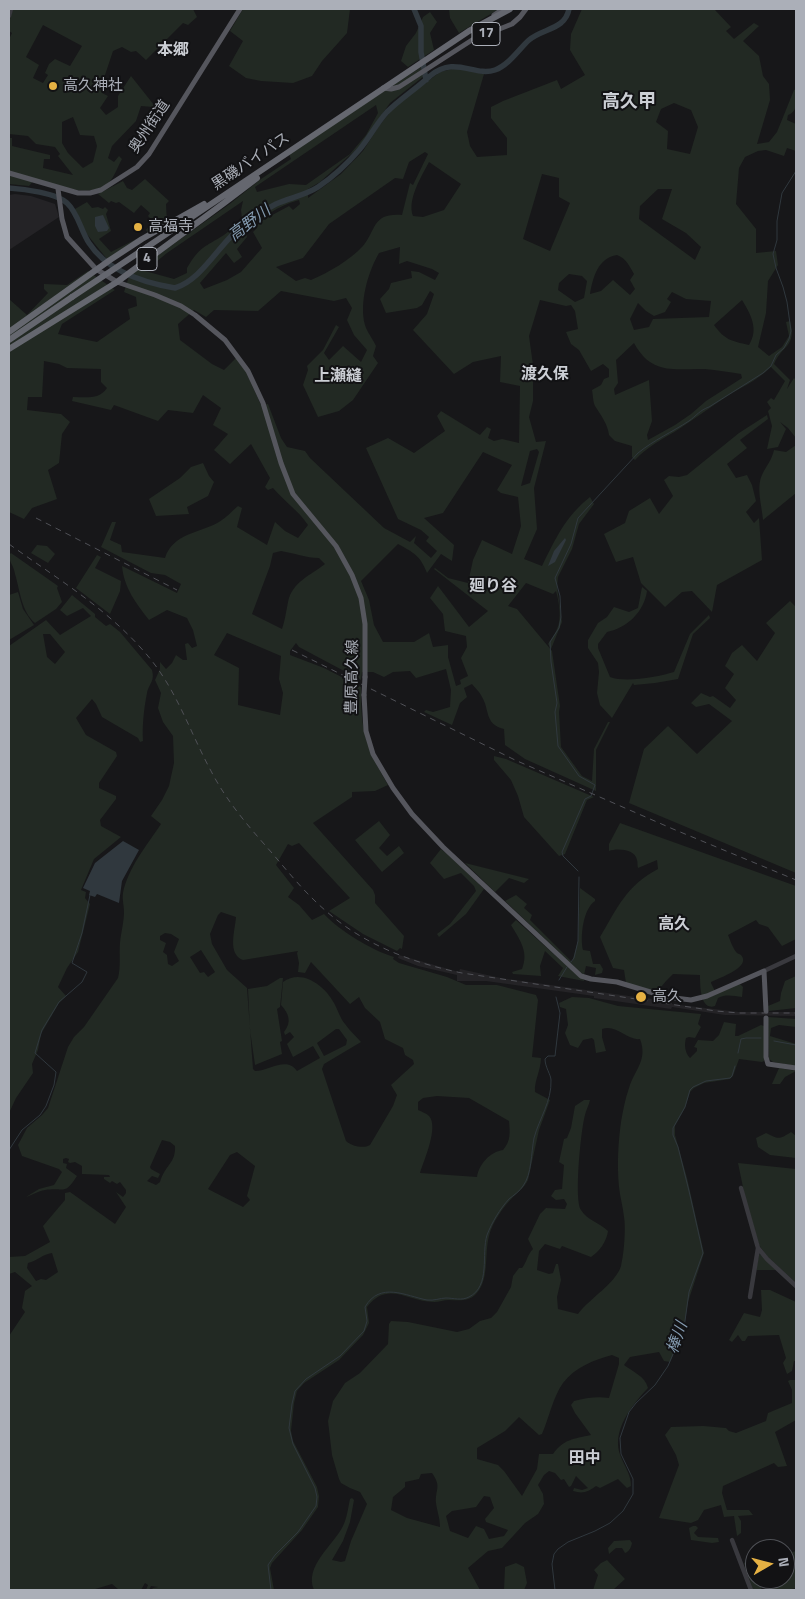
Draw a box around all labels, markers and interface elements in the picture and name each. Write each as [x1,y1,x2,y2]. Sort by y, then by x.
road number: 17 [472,22,500,46]
district label: 本郷 [157,41,189,61]
place label: 高久神社 [63,77,123,95]
marker: 高久神社 [47,80,59,92]
district label: 高久甲 [602,92,656,114]
street label: 奥州街道 [126,97,174,157]
street label: 黒磯バイパス [209,129,293,195]
water label: 高野川 [225,202,275,246]
place label: 高福寺 [148,218,193,236]
marker: 高福寺 [132,221,144,233]
road number: 4 [137,248,157,270]
district label: 渡久保 [521,365,569,385]
district label: 上瀬縫 [314,367,362,387]
district label: 廻り谷 [469,577,517,597]
street label: 豊原高久線 [343,639,363,715]
district label: 高久 [658,915,690,935]
place label: 高久 [652,988,682,1006]
marker: 高久 [634,990,648,1004]
water label: 棒川 [664,1320,692,1356]
district label: 田中 [569,1449,601,1469]
north arrow [745,1539,795,1589]
text: N [773,1556,795,1568]

